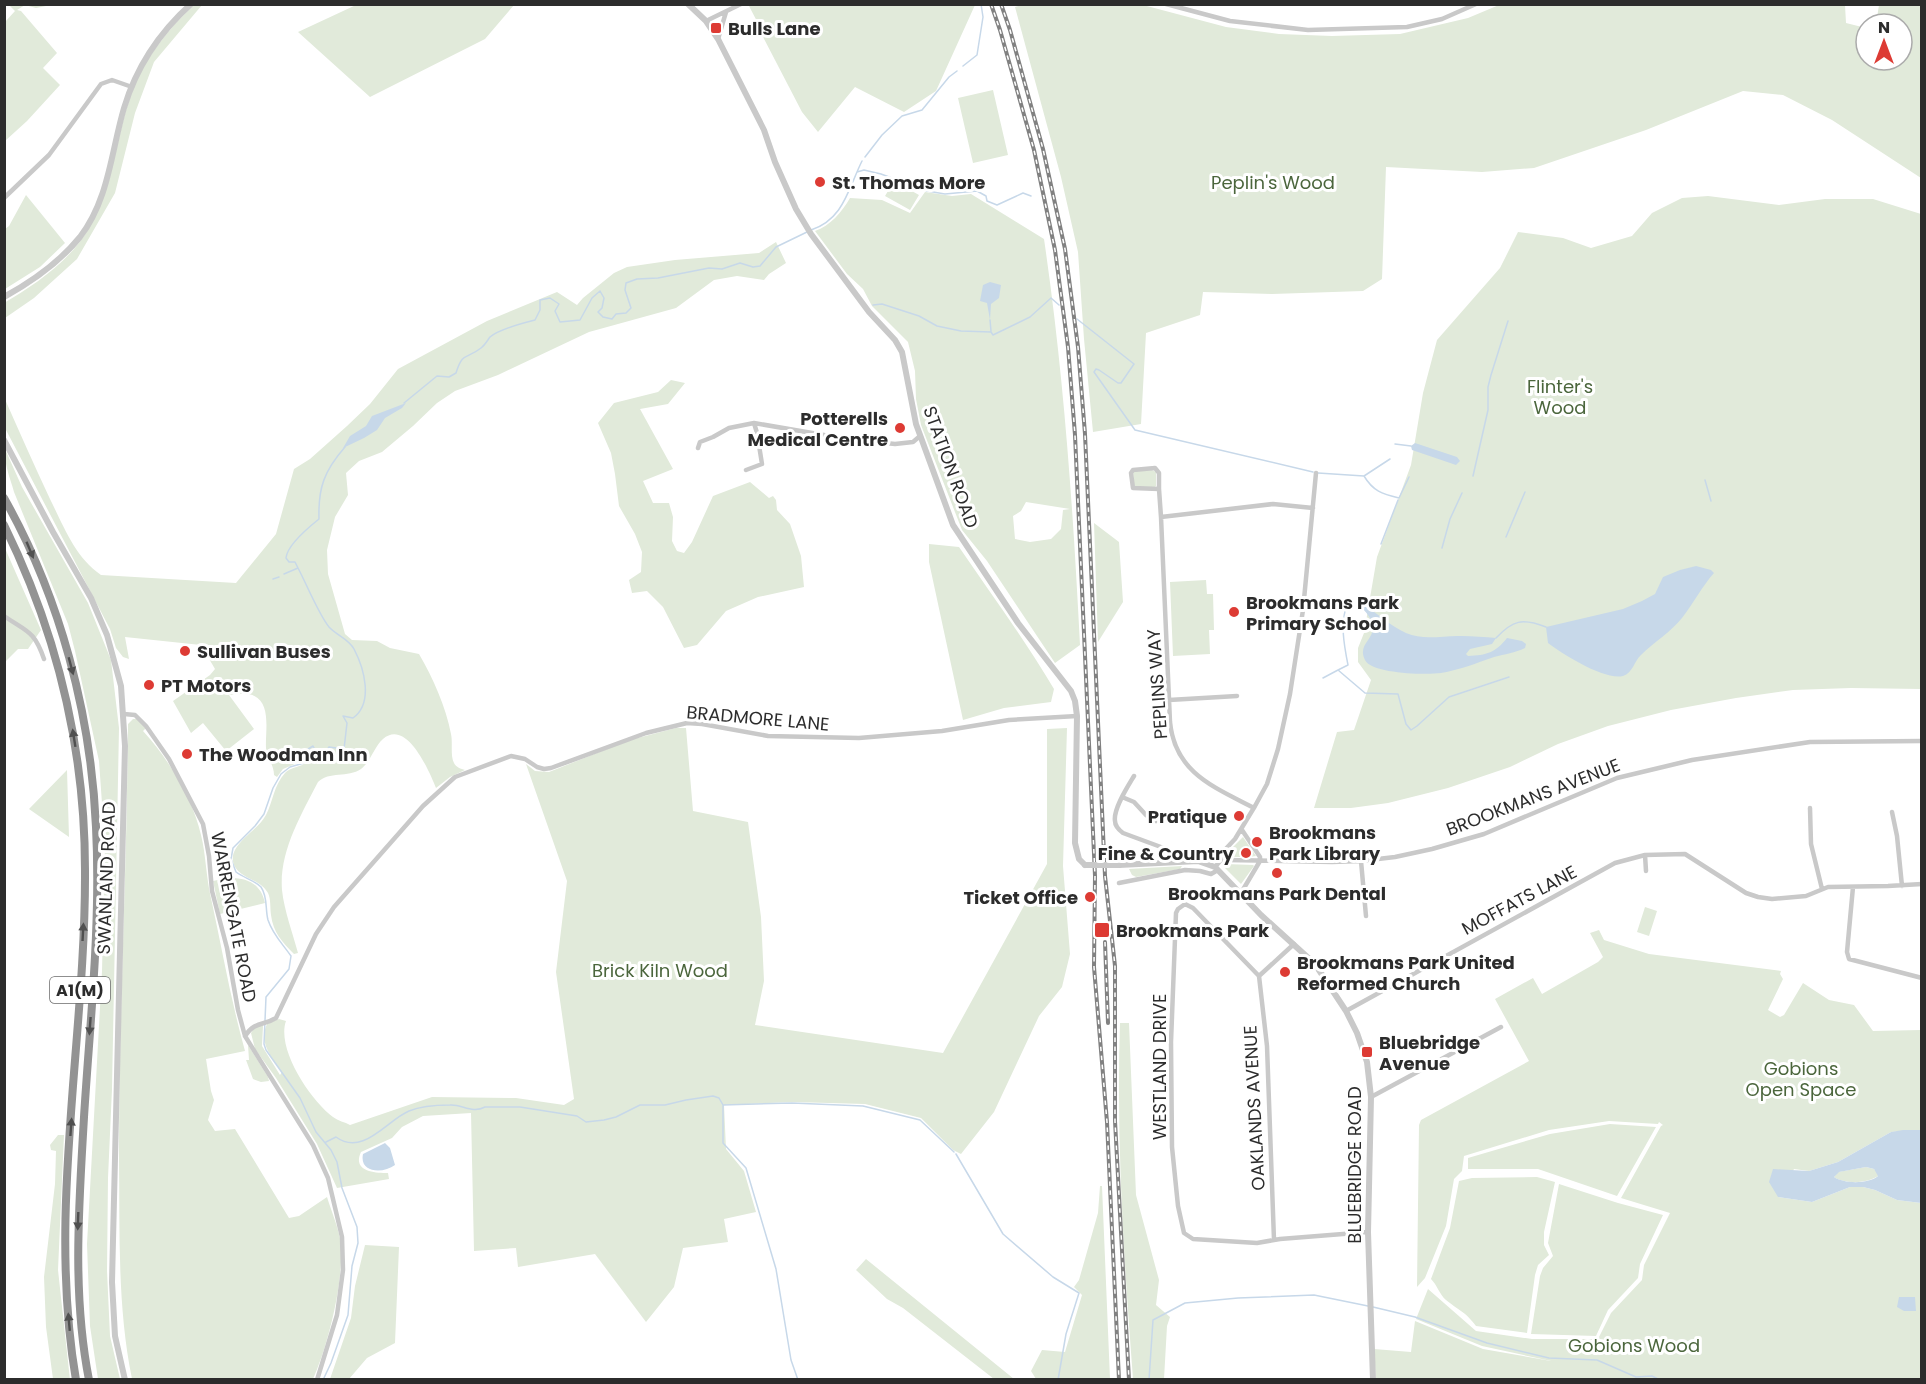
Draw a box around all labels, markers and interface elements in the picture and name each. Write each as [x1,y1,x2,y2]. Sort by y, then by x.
north arrow [1854,12,1914,72]
place label: Bulls Lane [728,16,821,41]
text: N [1878,16,1890,39]
marker: Bulls Lane [709,21,723,35]
place label: St. Thomas More [832,170,985,195]
park label: Peplin's Wood [1211,170,1335,195]
marker: St. Thomas More [813,175,827,189]
park label: Flinter's Wood [1527,374,1593,420]
street label: STATION ROAD [917,403,985,531]
place label: Potterells Medical Centre [748,406,888,452]
marker: Potterells Medical Centre [893,421,907,435]
one-way arrow [25,541,35,559]
place label: Brookmans Park Primary School [1246,590,1400,636]
marker: Brookmans Park Primary School [1227,605,1241,619]
street label: PEPLINS WAY [1141,628,1173,740]
place label: Sullivan Buses [197,639,331,664]
marker: Sullivan Buses [178,644,192,658]
one-way arrow [66,656,76,675]
place label: PT Motors [161,673,251,698]
marker: PT Motors [142,678,156,692]
street label: BRADMORE LANE [686,699,830,737]
one-way arrow [70,728,79,747]
place label: The Woodman Inn [199,742,368,767]
marker: The Woodman Inn [180,747,194,761]
street label: BROOKMANS AVENUE [1442,752,1624,842]
street label: SWANLAND ROAD [91,801,121,955]
place label: Pratique [1148,804,1227,829]
marker: Pratique [1232,809,1246,823]
place label: Brookmans Park Library [1269,820,1381,866]
street label: WARRENGATE ROAD [205,830,263,1004]
marker: Brookmans Park Library [1250,835,1264,849]
place label: Fine & Country [1098,841,1235,866]
marker: Fine & Country [1239,846,1253,860]
street label: MOFFATS LANE [1457,859,1581,941]
marker: Brookmans Park Dental [1270,866,1284,880]
place label: Brookmans Park Dental [1168,881,1386,906]
place label: Ticket Office [963,885,1078,910]
marker: Ticket Office [1083,890,1097,904]
place label: Brookmans Park [1116,918,1270,943]
marker: Brookmans Park [1093,921,1111,939]
one-way arrow [79,923,88,942]
place label: Brookmans Park United Reformed Church [1297,950,1515,996]
park label: Brick Kiln Wood [592,958,728,983]
marker: Brookmans Park United Reformed Church [1278,965,1292,979]
road number: A1(M) [50,977,110,1003]
street label: WESTLAND DRIVE [1147,994,1172,1140]
one-way arrow [85,1017,94,1036]
street label: OAKLANDS AVENUE [1237,1025,1271,1191]
place label: Bluebridge Avenue [1379,1030,1480,1076]
marker: Bluebridge Avenue [1360,1045,1374,1059]
park label: Gobions Open Space [1746,1056,1856,1102]
street label: BLUEBRIDGE ROAD [1342,1086,1367,1244]
one-way arrow [67,1117,76,1136]
one-way arrow [74,1211,83,1230]
one-way arrow [64,1312,74,1331]
park label: Gobions Wood [1568,1333,1700,1358]

